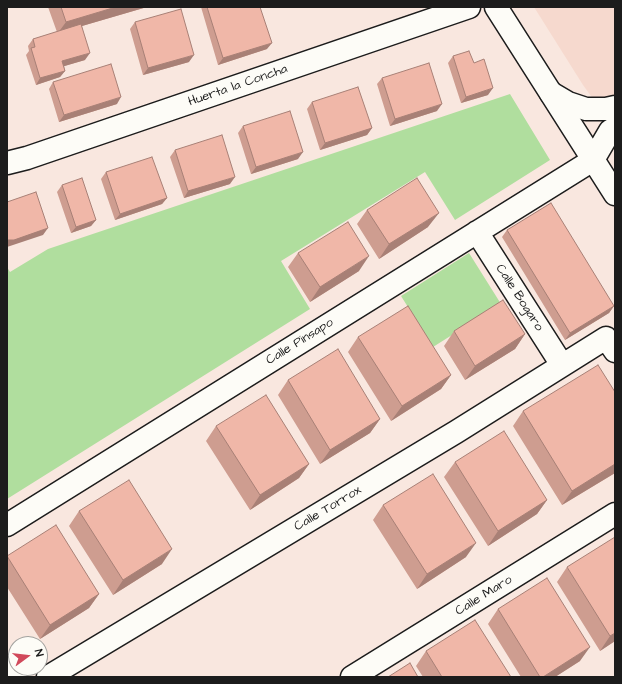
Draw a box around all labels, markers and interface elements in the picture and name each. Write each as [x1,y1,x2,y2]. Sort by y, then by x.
street label: Huerta la Concha [186,62,290,110]
street label: Calle Bogaro [492,262,546,334]
street label: Calle Pinsapo [263,315,337,369]
street label: Calle Torrox [292,483,364,535]
street label: Calle Maro [453,572,515,620]
north arrow [8,636,48,676]
text: N [31,648,47,658]

